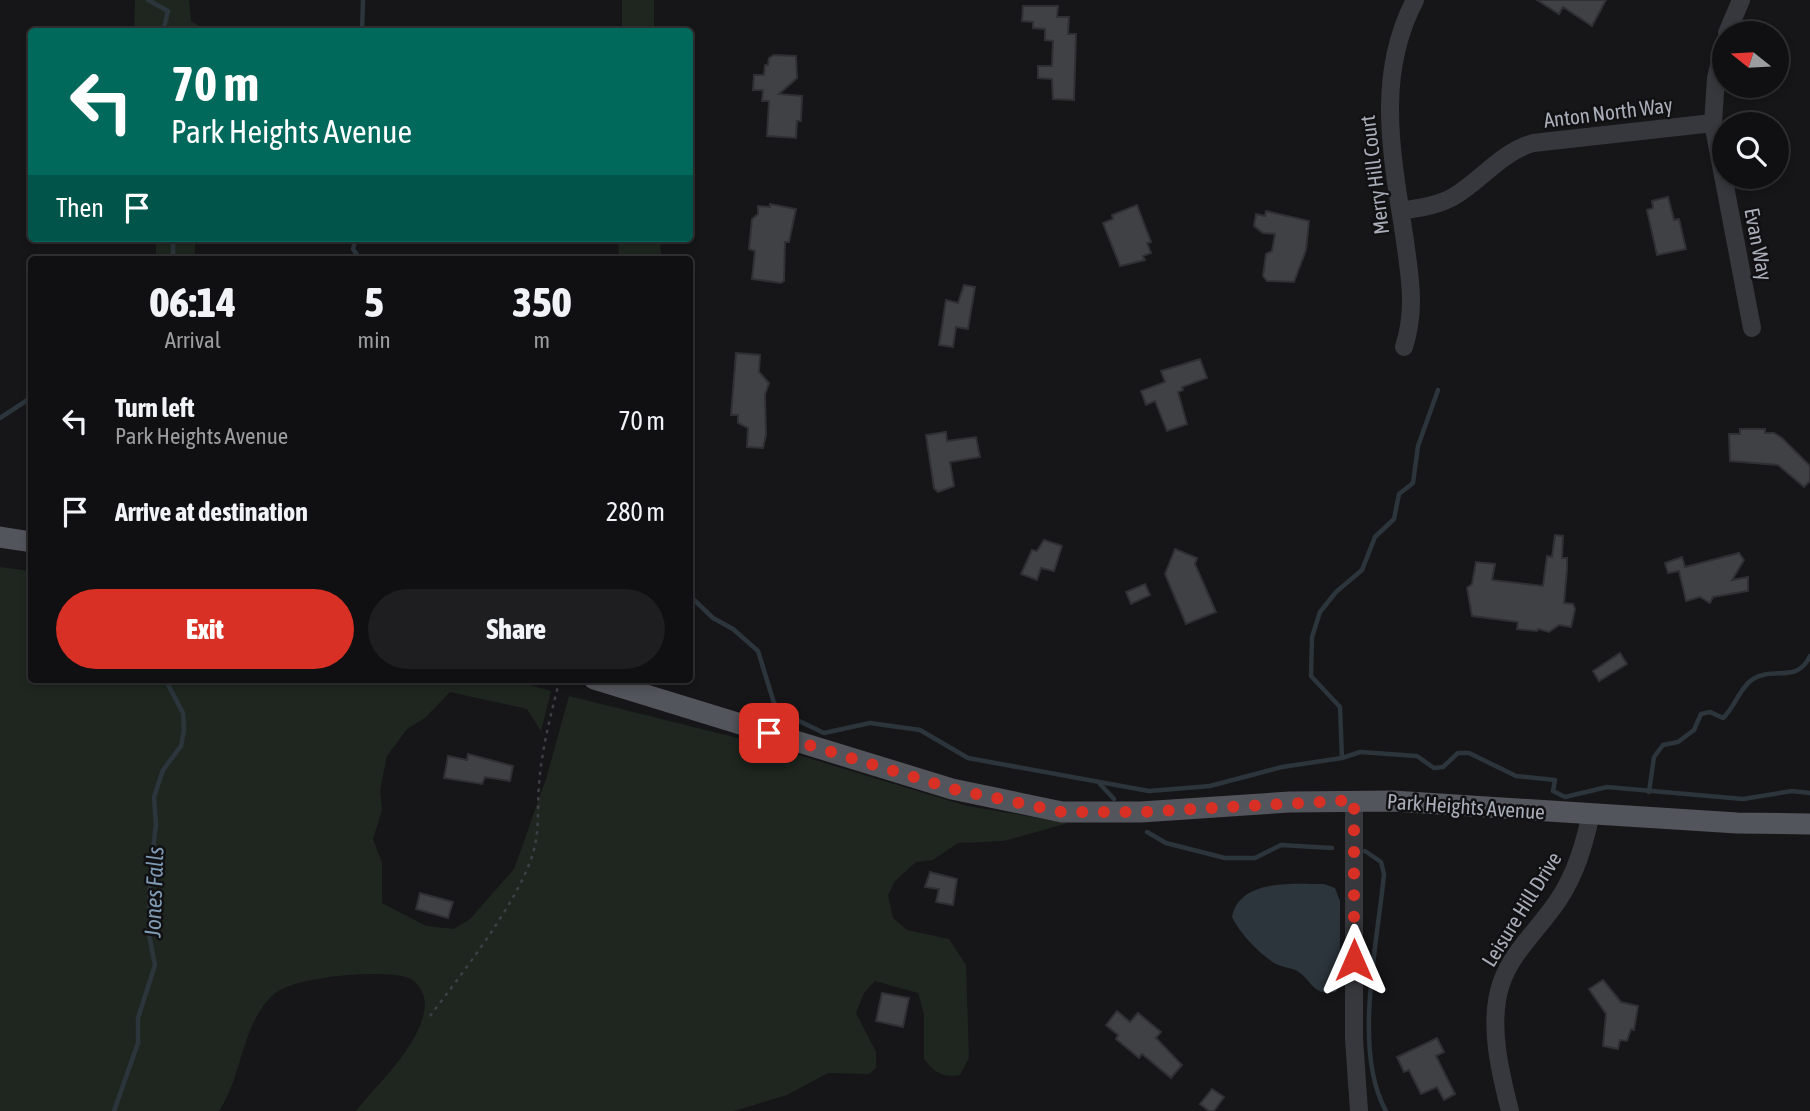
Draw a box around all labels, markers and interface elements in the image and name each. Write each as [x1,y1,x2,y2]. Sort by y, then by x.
north arrow [1712,21,1788,98]
map controls [1712,21,1789,189]
text: 70 m [171,55,259,111]
icon: left [56,56,147,147]
street label: Anton North Way [1542,92,1674,132]
button: search [1712,112,1789,189]
text: Park Heights Avenue [171,113,412,150]
street label: Merry Hill Court [1355,114,1393,236]
icon: arrive [118,189,156,227]
text: Then [56,193,104,223]
street label: Evan Way [1740,206,1778,283]
text: 06:14 [150,278,236,326]
text: 5 [364,278,384,326]
text: 350 [512,278,571,326]
text: Arrival [165,327,221,353]
text: min [358,327,391,353]
text: m [534,327,550,353]
text: Turn left [115,393,195,423]
icon: left [56,402,94,440]
text: 70 m [618,406,665,436]
text: Park Heights Avenue [115,423,288,449]
icon: arrive [56,493,94,531]
text: Arrive at destination [115,497,308,527]
text: 280 m [606,497,665,527]
button: Exit [56,589,354,669]
button: Share [368,589,665,669]
pin [739,703,799,763]
icon: arrive [750,714,788,752]
street label: Park Heights Avenue [1386,789,1546,823]
water label: Jones Falls [139,846,169,939]
street label: Leisure Hill Drive [1476,847,1566,971]
position arrow [1317,923,1391,997]

